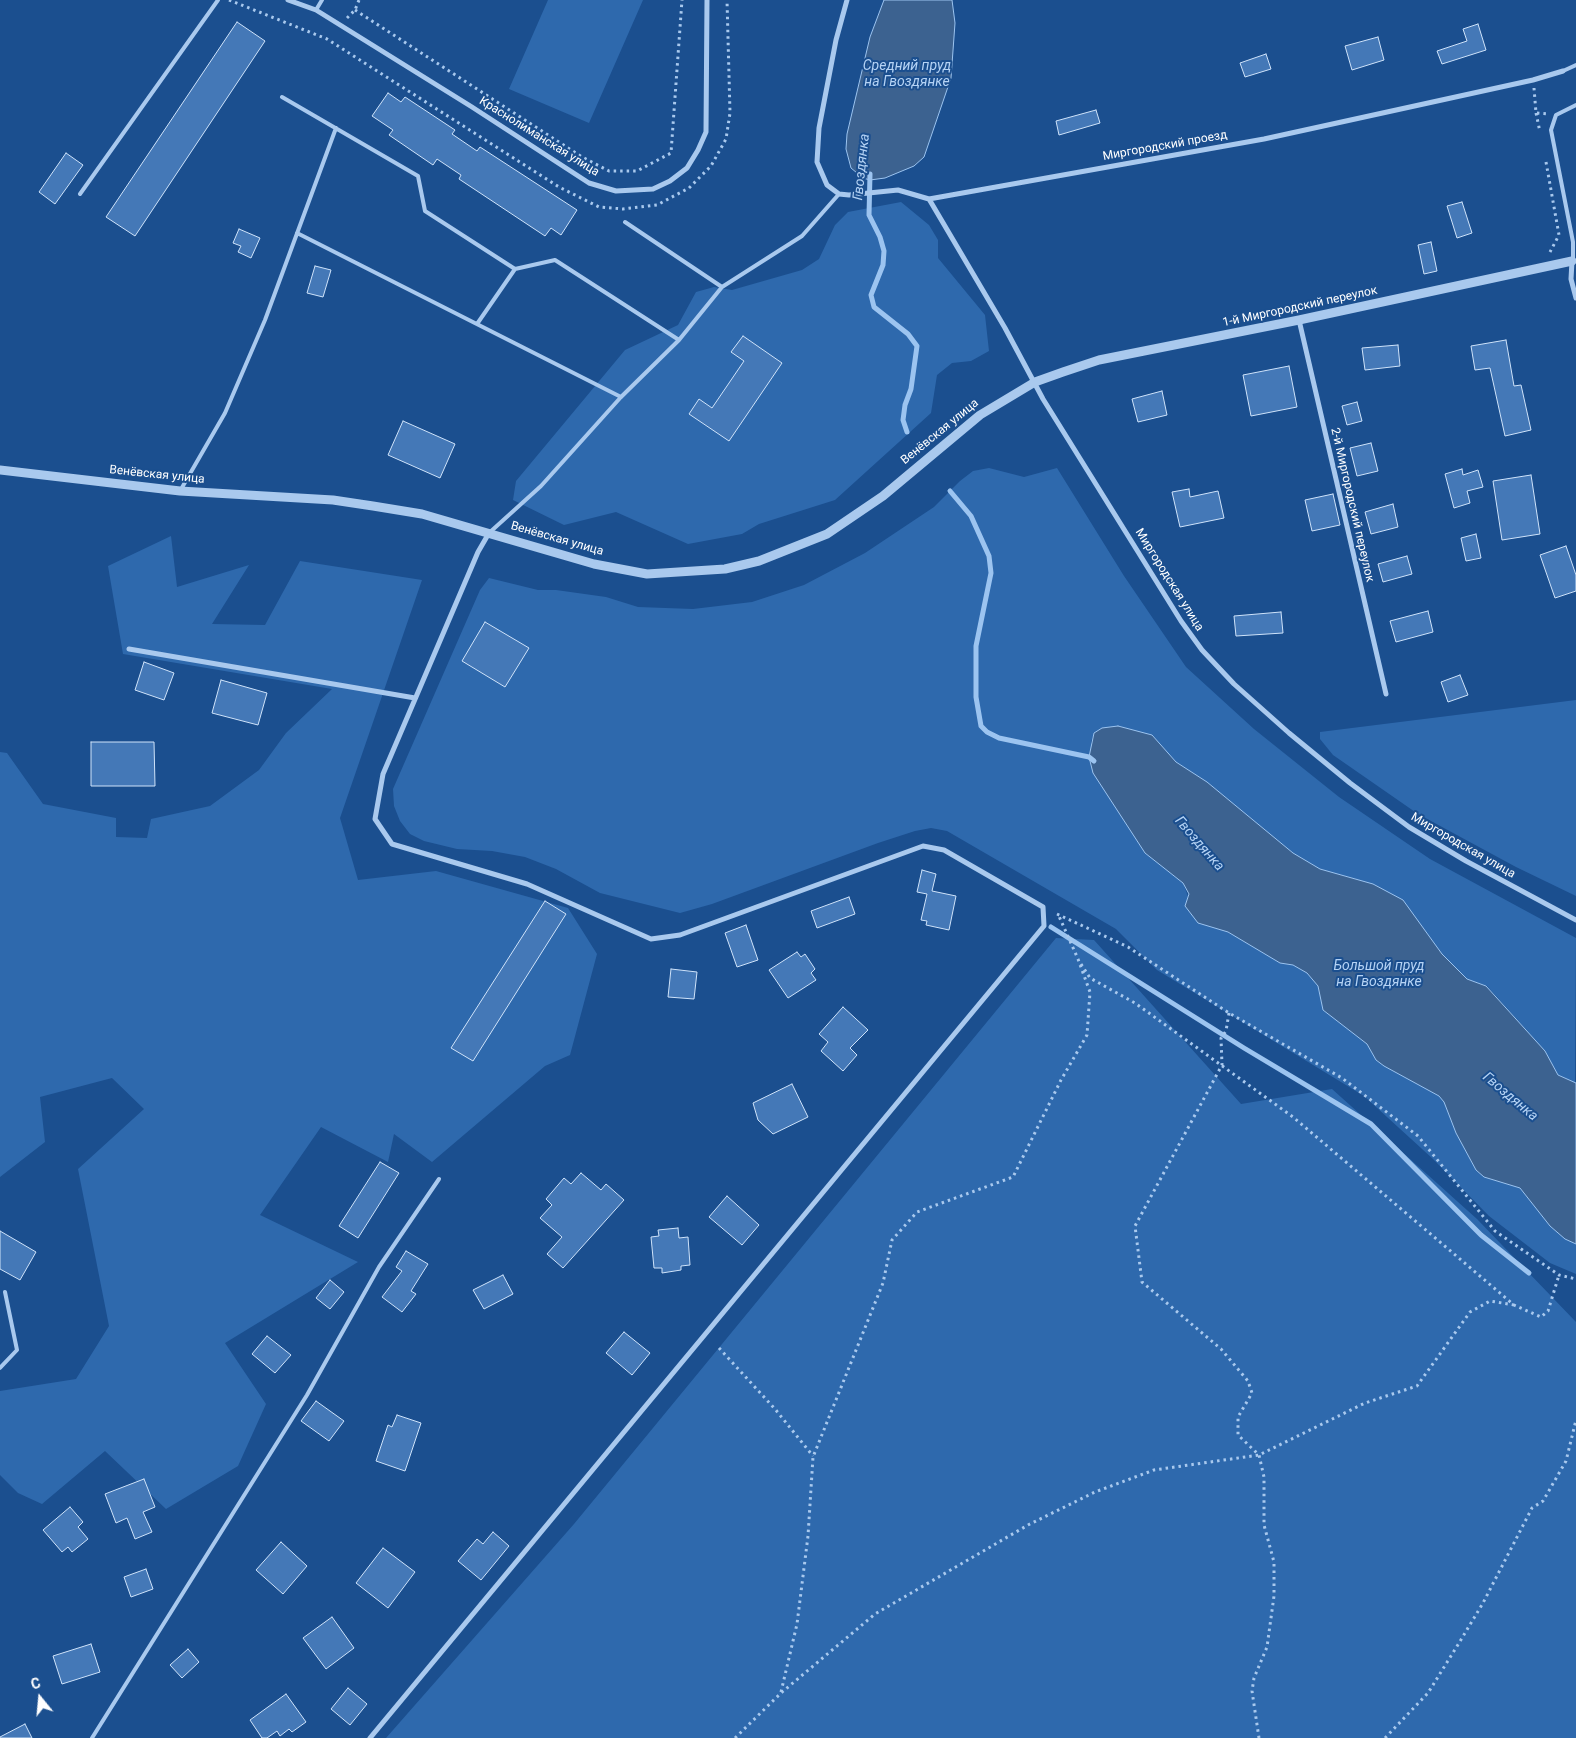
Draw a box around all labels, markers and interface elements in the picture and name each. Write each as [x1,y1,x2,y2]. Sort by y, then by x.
water label: Средний пруд на Гвоздянке [863,58,951,90]
street label: Краснолиманская улица [476,94,602,180]
street label: Миргородский проезд [1102,128,1228,164]
water label: Гвоздянка [850,133,874,201]
street label: 1-й Миргородский переулок [1221,284,1379,330]
street label: Венёвская улица [898,396,982,468]
street label: 2-й Миргородский переулок [1327,426,1377,584]
street label: Венёвская улица [109,463,205,487]
street label: Венёвская улица [509,519,605,559]
street label: Миргородская улица [1132,526,1206,634]
street label: Миргородская улица [1408,810,1518,882]
water label: Гвоздянка [1171,813,1227,875]
water label: Большой пруд на Гвоздянке [1333,958,1425,990]
water label: Гвоздянка [1479,1069,1541,1125]
north arrow [15,1673,65,1723]
text: С [29,1675,42,1693]

